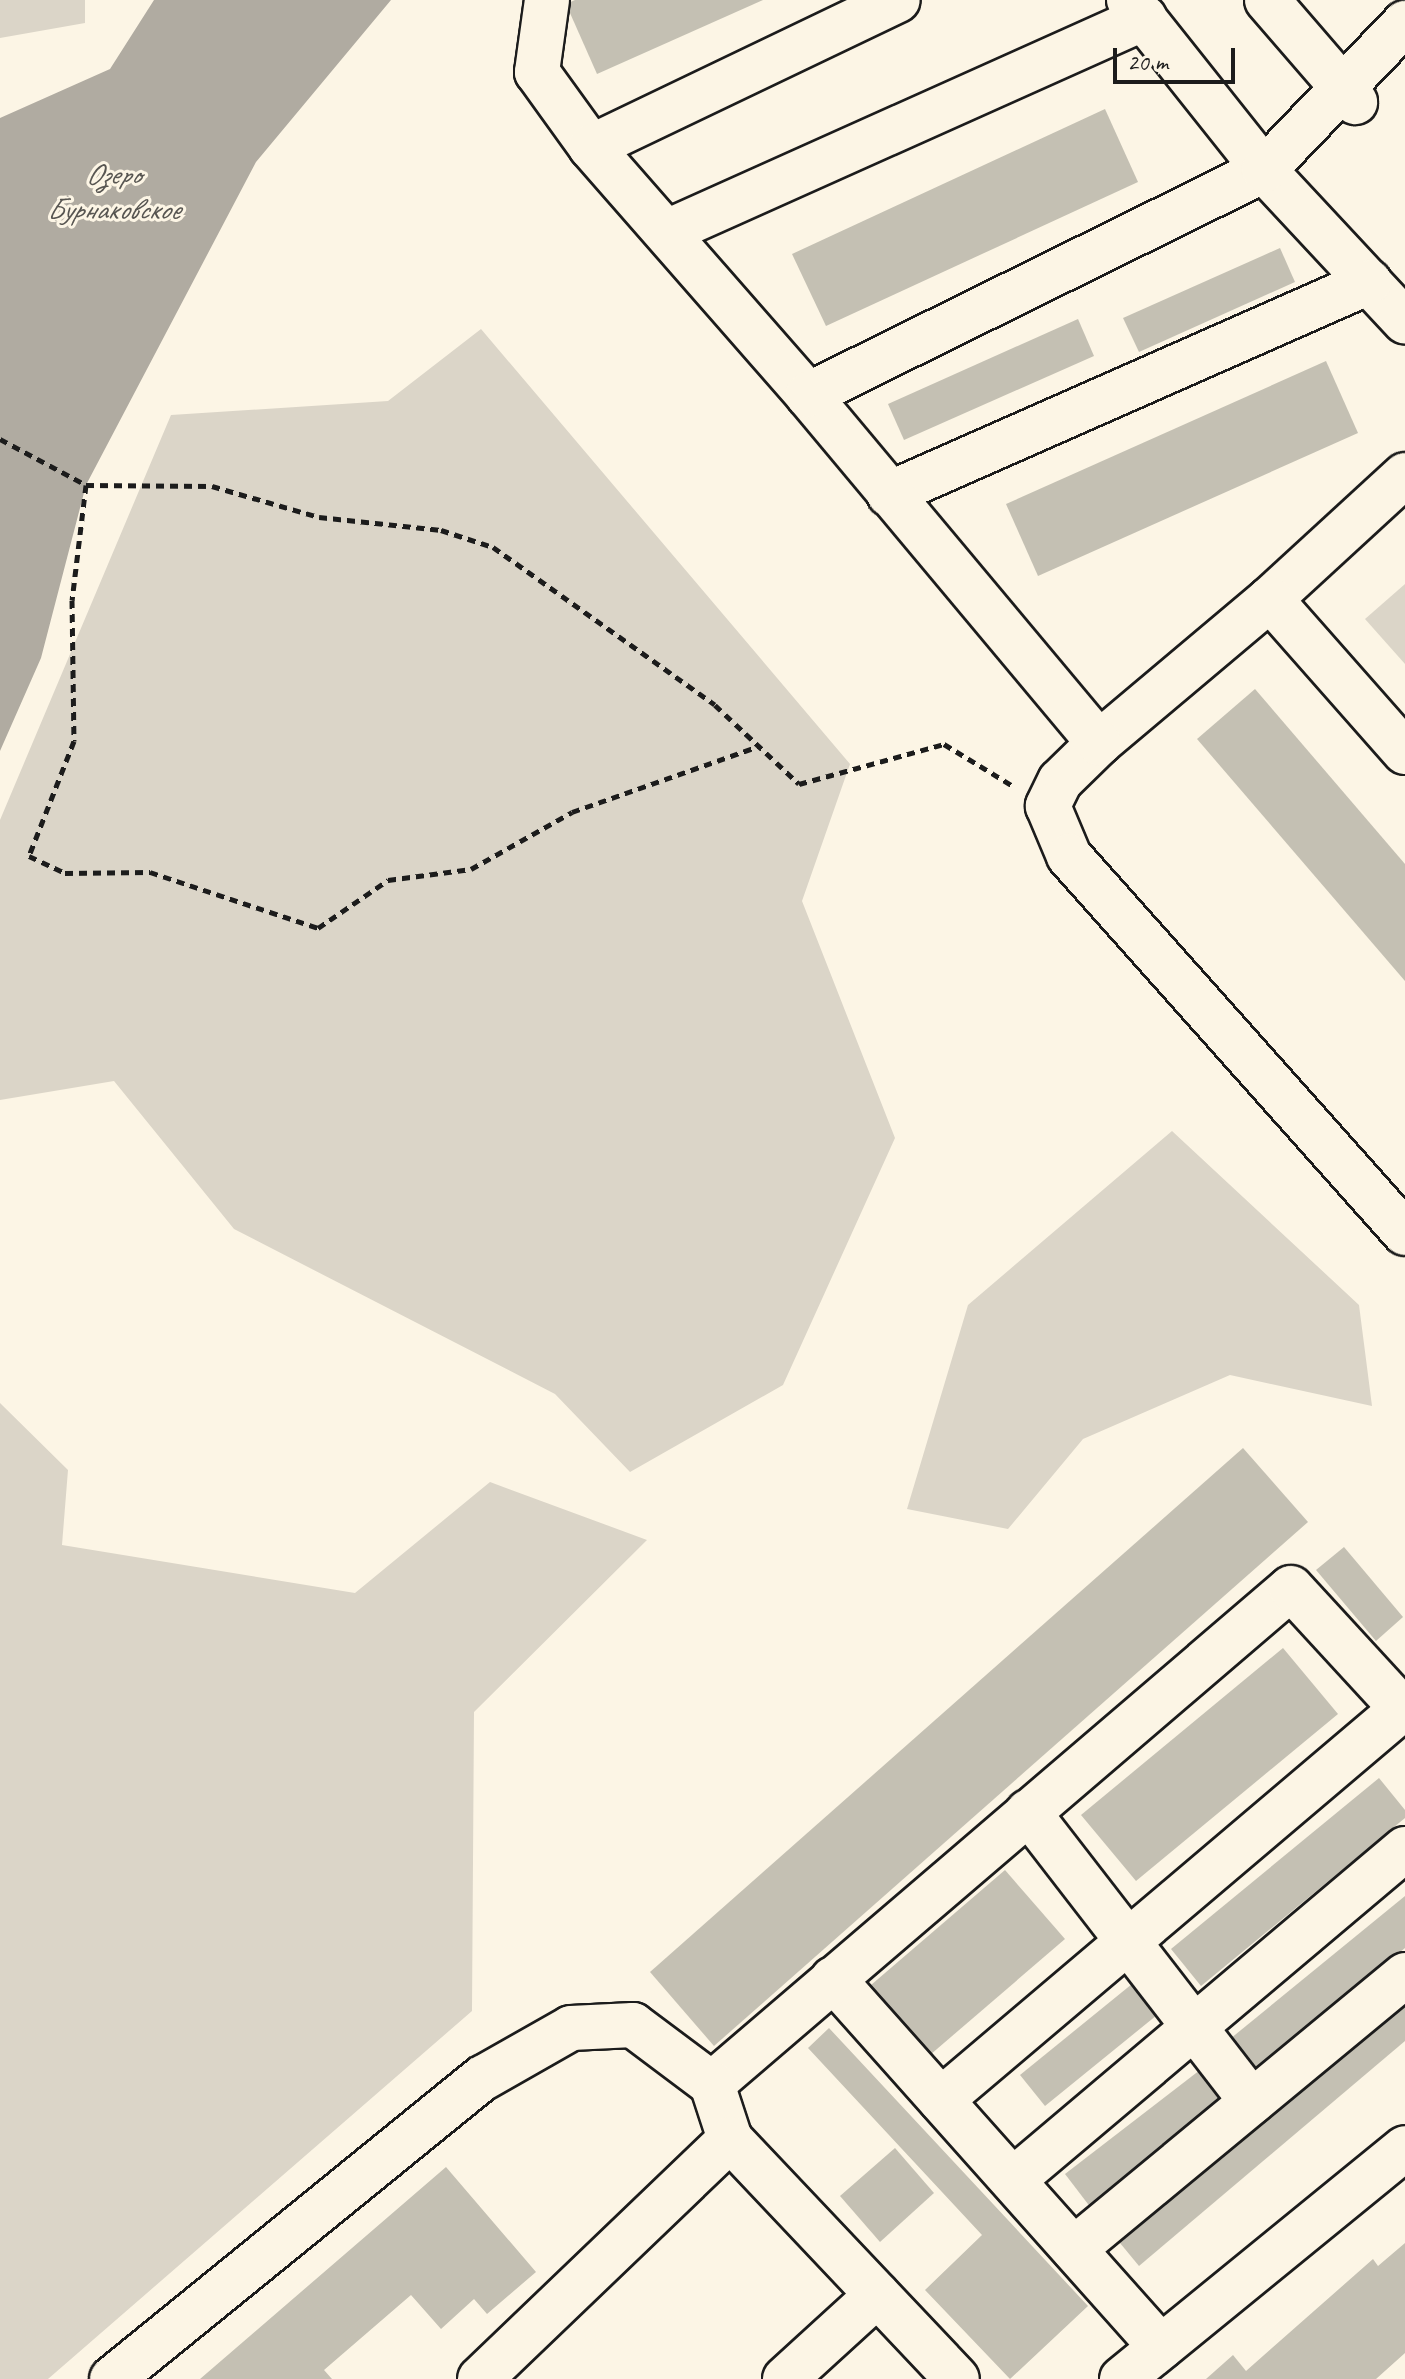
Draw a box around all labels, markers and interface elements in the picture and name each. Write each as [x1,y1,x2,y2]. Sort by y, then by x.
scale bar [1117,32,1239,82]
text: 20 m [1127,47,1168,77]
water label: Озеро Бурнаковское [47,156,179,226]

